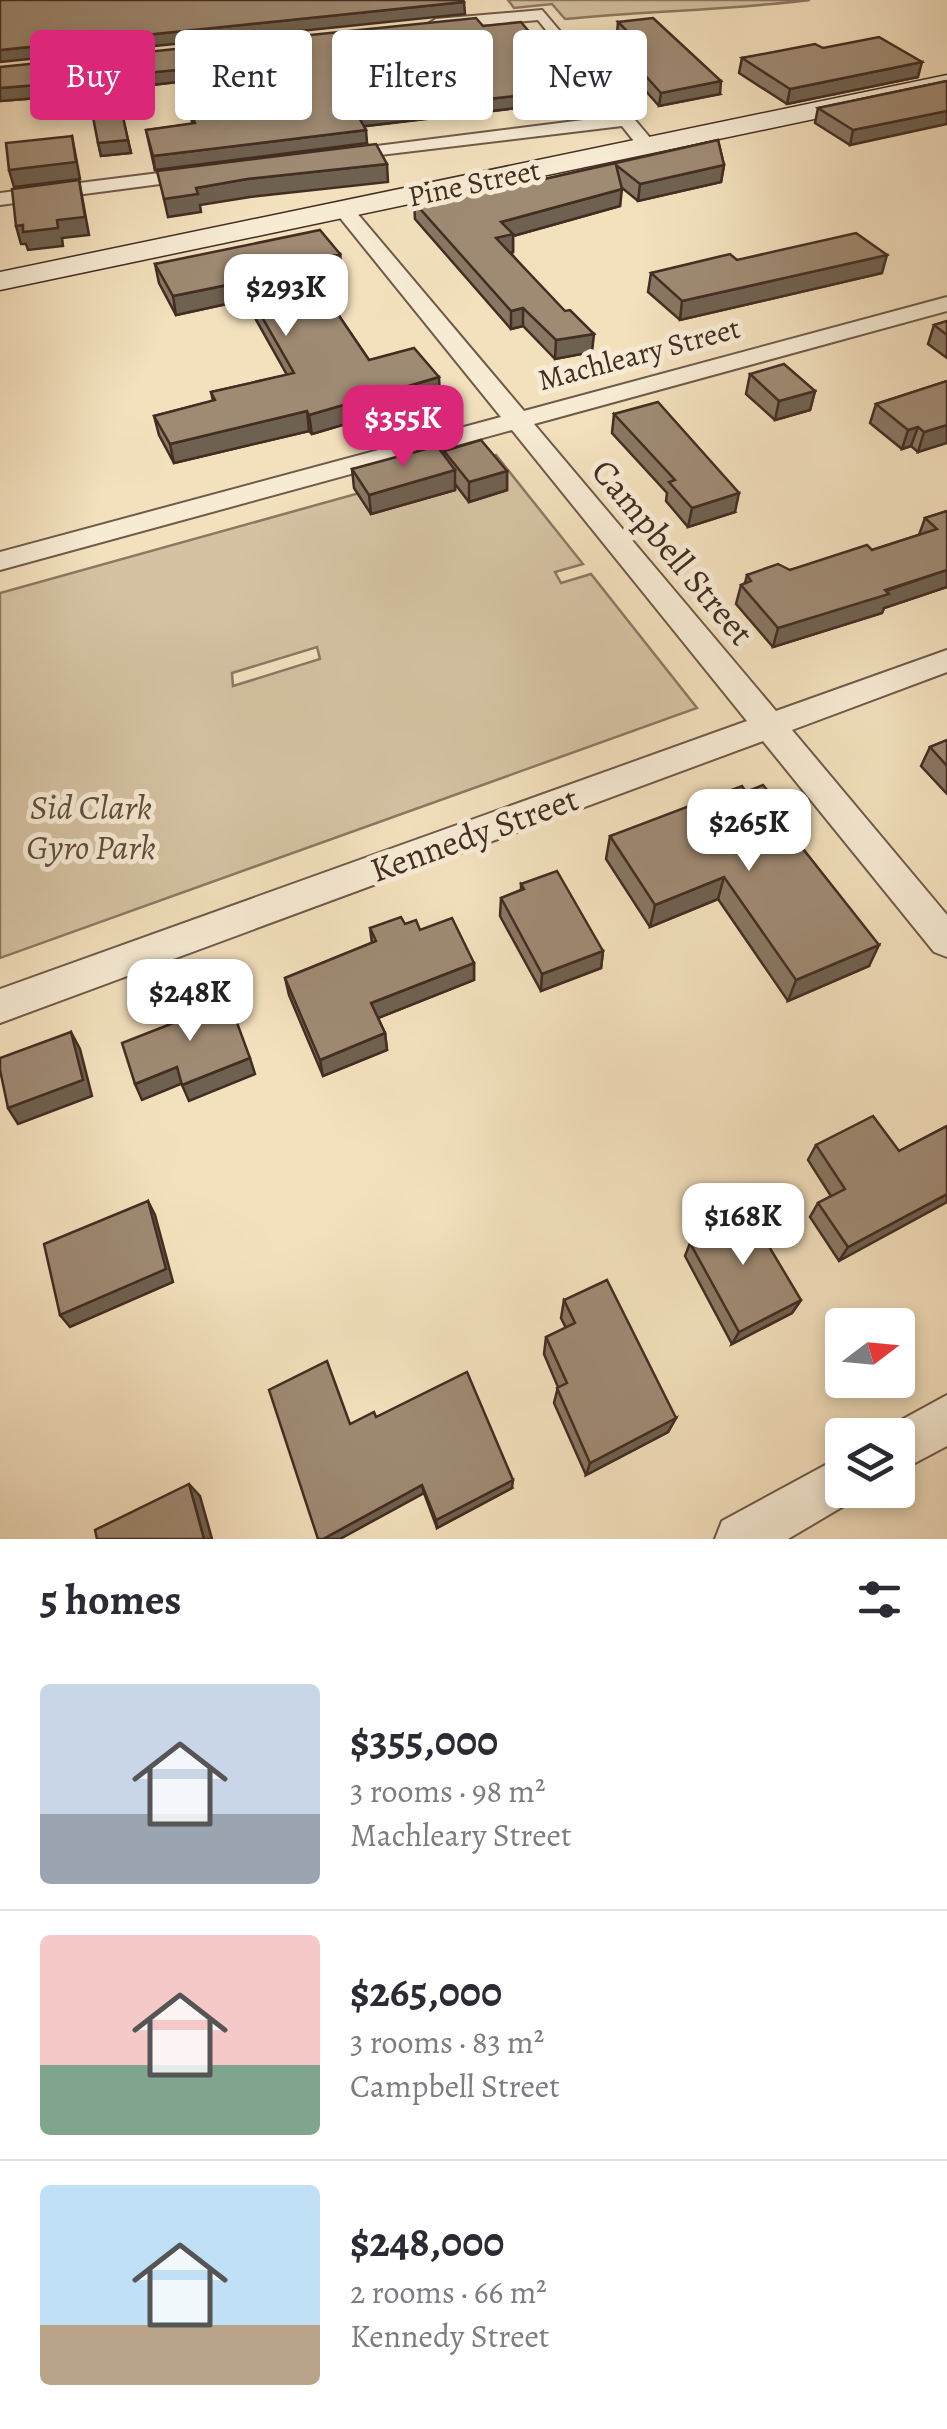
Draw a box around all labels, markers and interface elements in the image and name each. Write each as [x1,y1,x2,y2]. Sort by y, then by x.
chip: Buy [30,30,155,120]
chip: Rent [175,30,312,120]
chip: Filters [332,30,493,120]
chip: New [513,30,647,120]
street label: Pine Street [404,149,544,217]
pin: $293K [216,254,356,339]
text: $293K [246,264,326,308]
street label: Machleary Street [534,308,745,400]
pin: $355K [333,385,473,470]
text: $355K [364,395,442,439]
street label: Campbell Street [581,449,765,655]
street label: Kennedy Street [363,774,585,894]
park label: Sid Clark Gyro Park [26,783,156,871]
pin: $265K [679,789,819,874]
text: $265K [709,799,789,843]
pin: $248K [120,959,260,1044]
text: $248K [149,969,231,1013]
pin: $168K [673,1183,813,1268]
text: $168K [704,1193,782,1237]
north arrow [825,1308,915,1398]
map controls [825,1308,915,1508]
button: layers [825,1418,915,1508]
text: 5 homes [40,1571,181,1628]
icon: filters [852,1572,907,1627]
text: $355,000 [350,1712,498,1769]
icon: home [120,1724,240,1844]
text: 3 rooms · 98 m² [350,1769,546,1813]
text: Machleary Street [350,1813,571,1857]
text: $265,000 [350,1963,502,2020]
icon: home [120,1975,240,2095]
text: 3 rooms · 83 m² [350,2020,544,2064]
text: Campbell Street [350,2064,560,2108]
text: $248,000 [350,2213,504,2270]
icon: home [120,2225,240,2345]
text: 2 rooms · 66 m² [350,2270,547,2314]
text: Kennedy Street [350,2314,549,2358]

